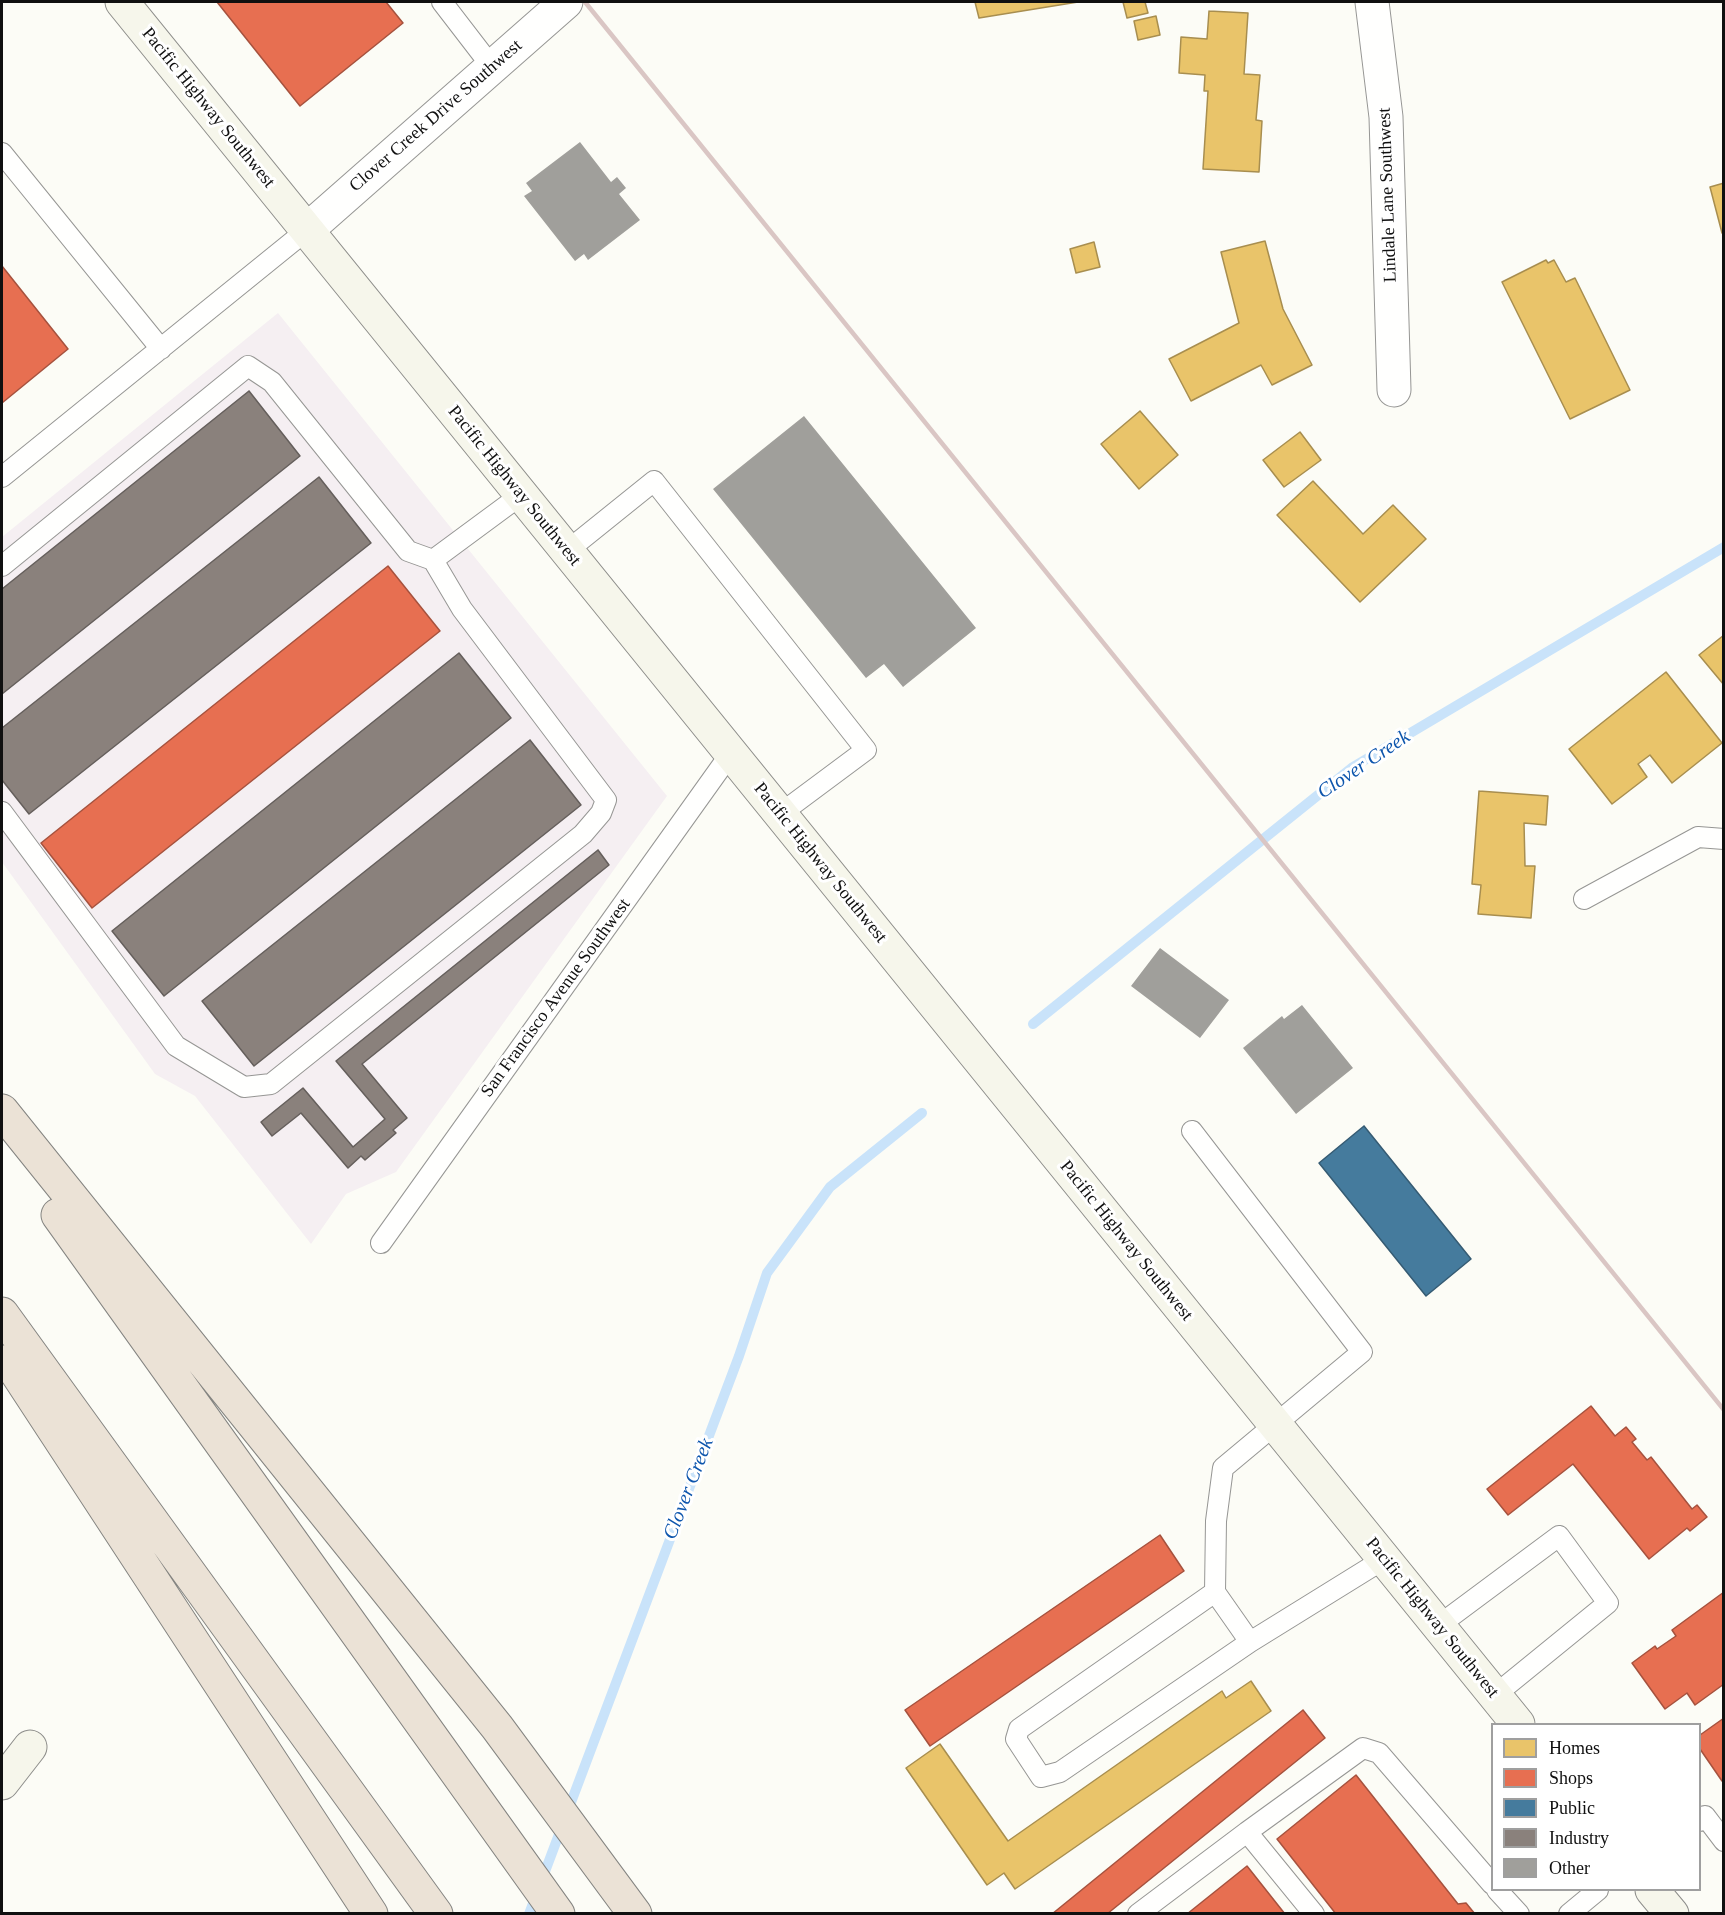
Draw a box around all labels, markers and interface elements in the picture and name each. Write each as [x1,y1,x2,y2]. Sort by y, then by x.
street label: Pacific Highway Southwest [137,24,279,192]
street label: Clover Creek Drive Southwest [345,35,527,197]
street label: Lindale Lane Southwest [1374,107,1402,283]
street label: Pacific Highway Southwest [443,402,585,570]
water label: Clover Creek [1313,725,1415,805]
street label: Pacific Highway Southwest [749,779,891,947]
street label: San Francisco Avenue Southwest [477,895,635,1101]
street label: Pacific Highway Southwest [1055,1157,1197,1325]
water label: Clover Creek [659,1435,719,1543]
street label: Pacific Highway Southwest [1361,1534,1503,1702]
legend [1491,1723,1701,1891]
text: Homes [1549,1738,1600,1758]
text: Shops [1549,1768,1593,1788]
text: Public [1549,1798,1595,1818]
text: Industry [1549,1828,1609,1848]
text: Other [1549,1858,1590,1878]

